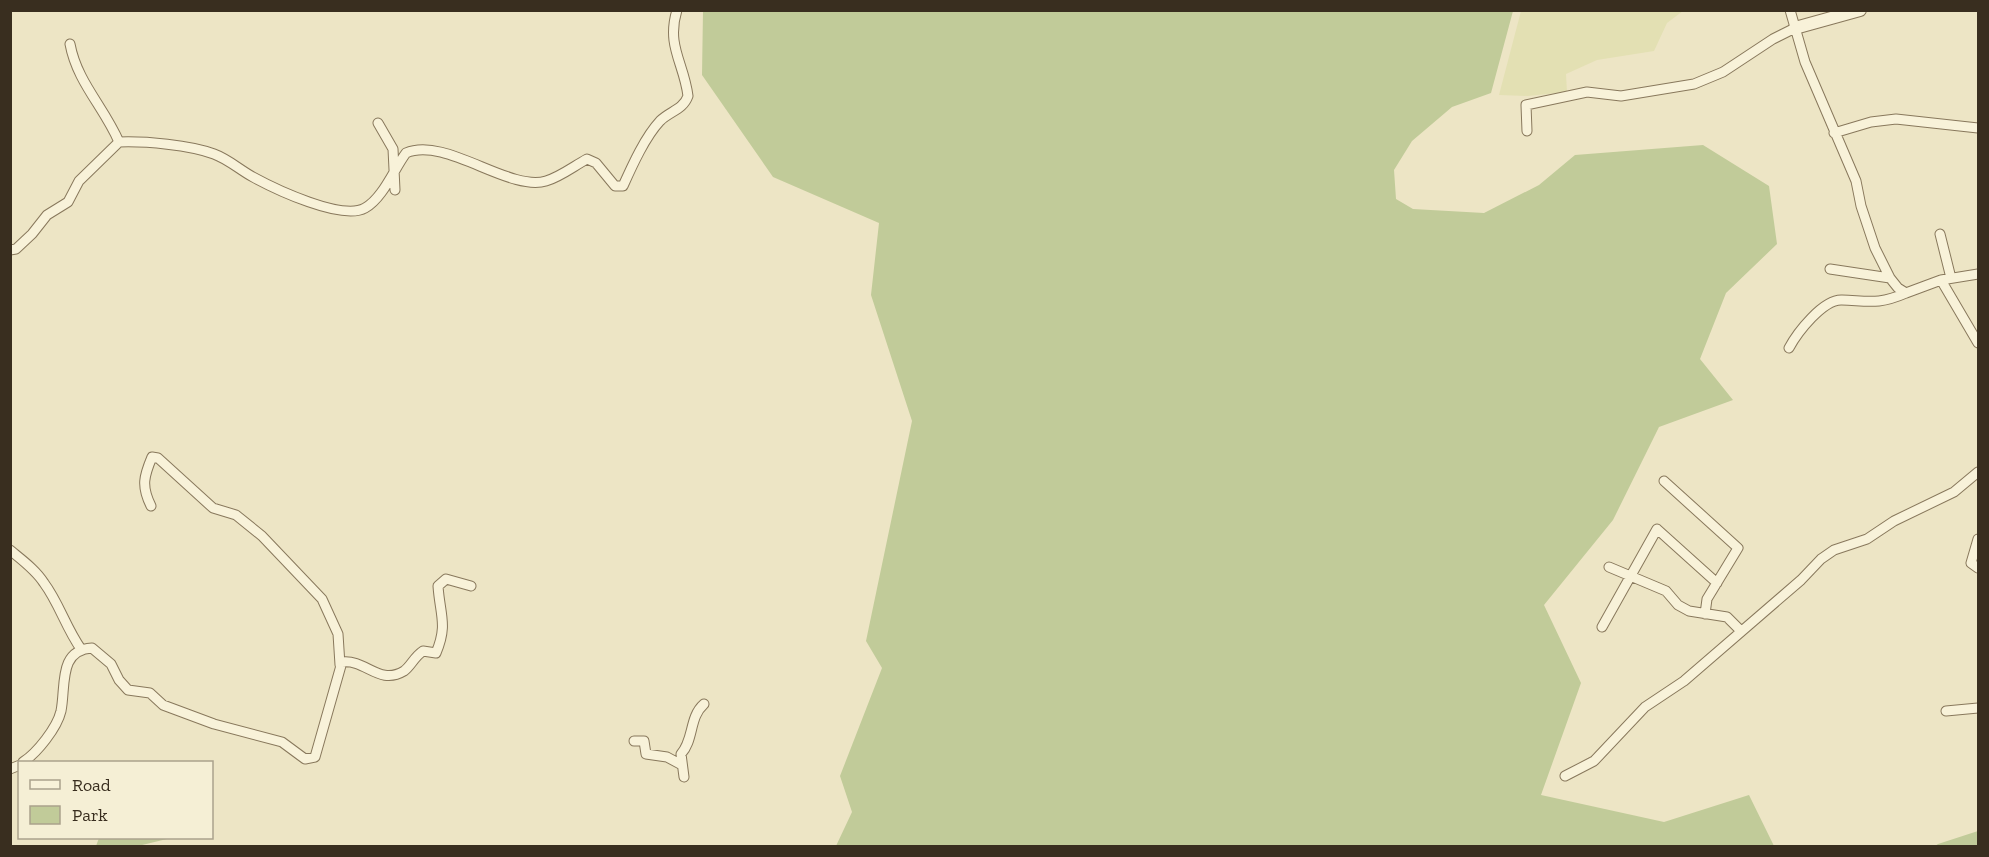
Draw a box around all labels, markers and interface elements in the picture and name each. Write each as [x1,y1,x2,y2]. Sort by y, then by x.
legend [18,761,213,839]
text: Road [72,774,111,796]
text: Park [72,804,108,826]

